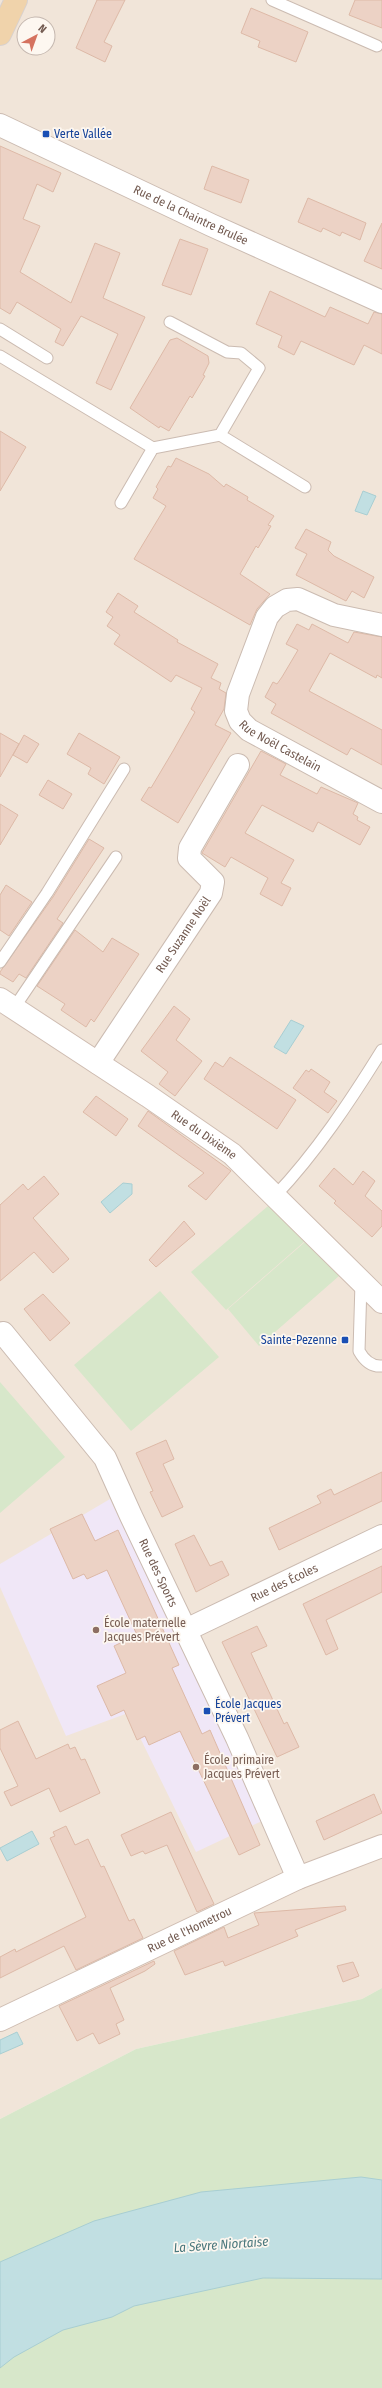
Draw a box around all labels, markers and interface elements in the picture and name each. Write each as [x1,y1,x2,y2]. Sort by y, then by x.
north arrow [16,16,56,56]
text: N [35,22,49,36]
place label: Verte Vallée [54,127,112,141]
marker: Verte Vallée [41,129,51,139]
street label: Rue de la Chaintre Brulée [131,182,250,248]
street label: Rue Noël Castelain [236,717,324,775]
street label: Rue Suzanne Noël [153,894,214,975]
street label: Rue du Dixième [169,1107,240,1162]
place label: Sainte-Pezenne [261,1333,337,1347]
marker: Sainte-Pezenne [340,1335,350,1345]
street label: Rue des Sports [136,1537,180,1609]
street label: Rue des Écoles [248,1561,320,1605]
place label: École maternelle Jacques Prévert [104,1615,186,1644]
marker: École maternelle Jacques Prévert [91,1625,101,1635]
place label: École Jacques Prévert [215,1696,281,1725]
marker: École Jacques Prévert [202,1706,212,1716]
place label: École primaire Jacques Prévert [204,1752,280,1781]
marker: École primaire Jacques Prévert [191,1762,201,1772]
street label: Rue de l'Hometrou [145,1904,234,1956]
water label: La Sèvre Niortaise [173,2234,269,2255]

